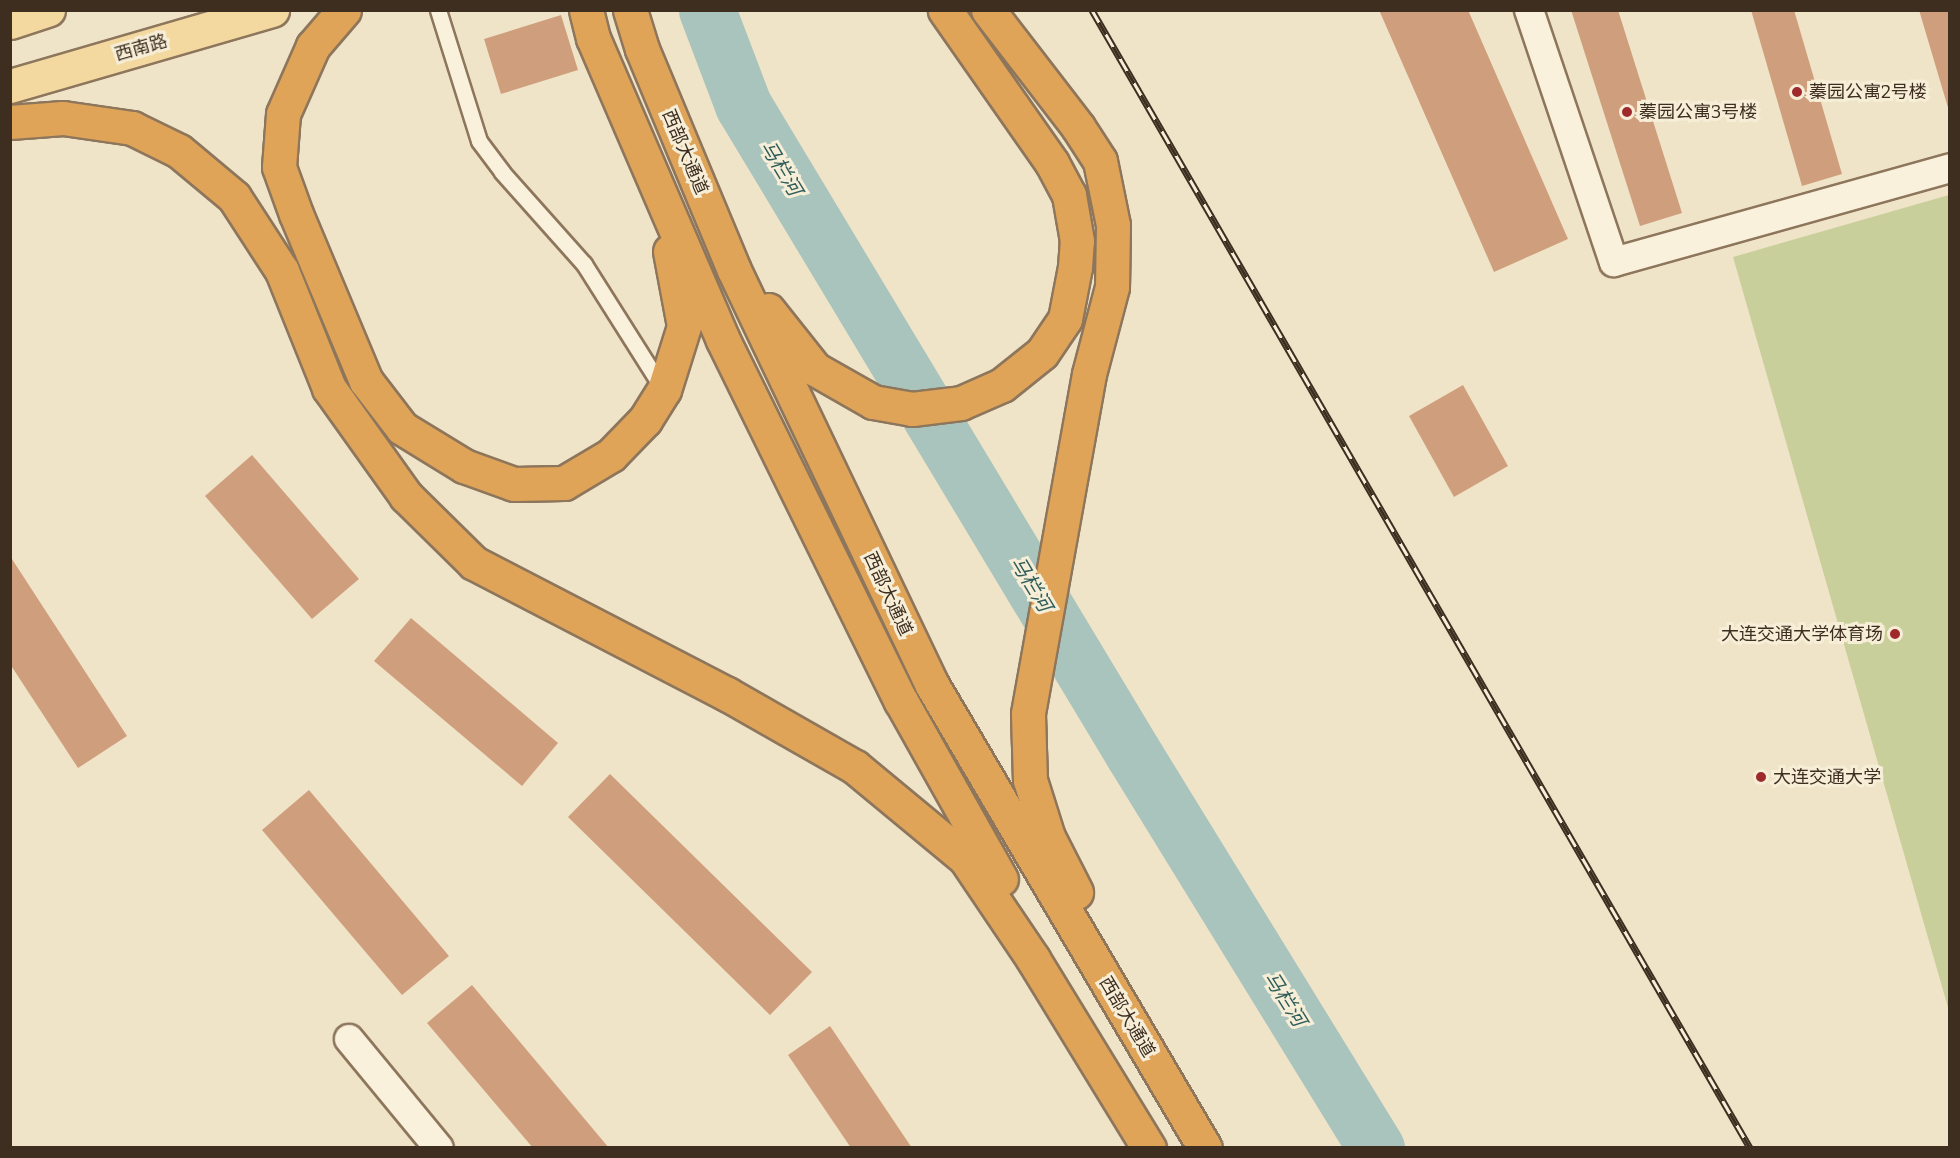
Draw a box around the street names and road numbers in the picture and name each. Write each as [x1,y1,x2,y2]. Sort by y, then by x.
street label: 西南路 [112,30,170,66]
street label: 西部大通道 [657,106,713,198]
street label: 西部大通道 [859,549,917,639]
street label: 西部大通道 [1095,973,1159,1061]

